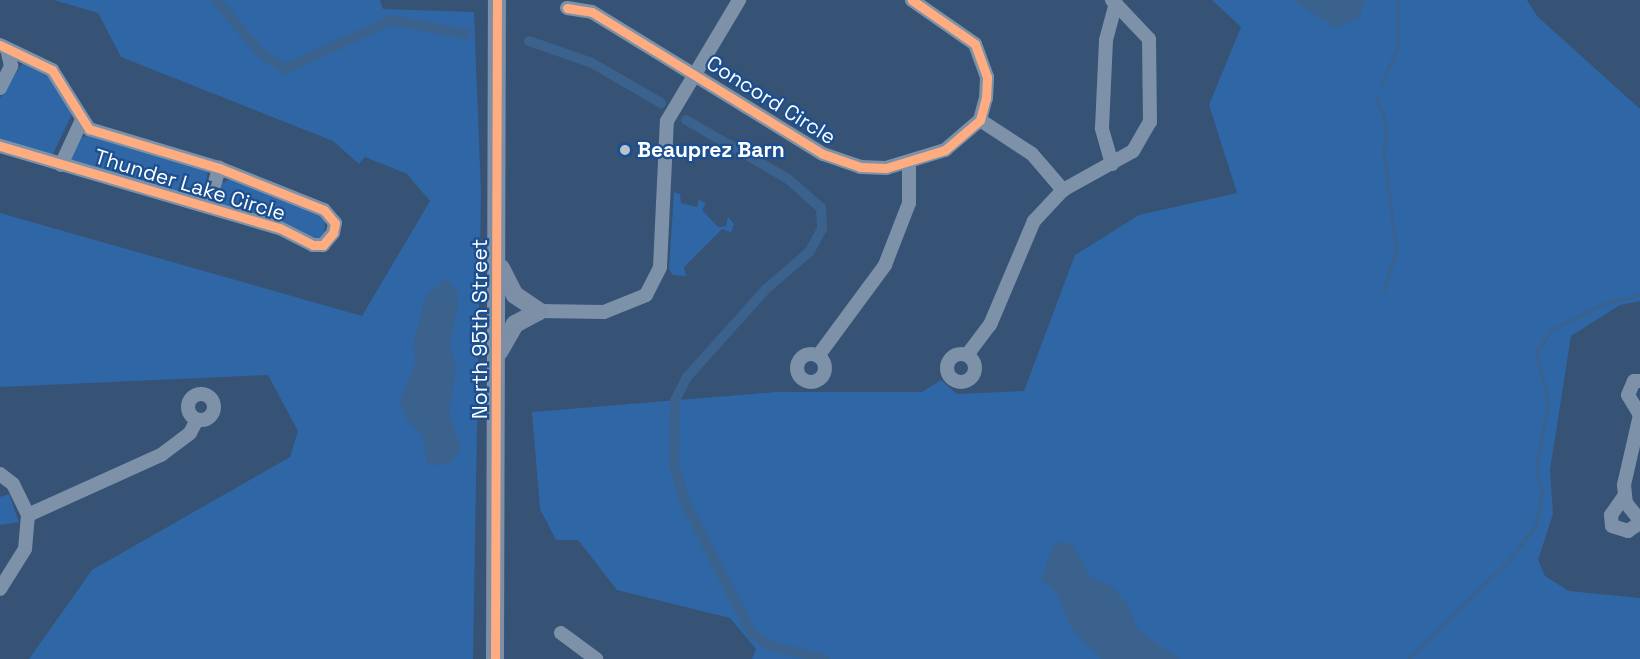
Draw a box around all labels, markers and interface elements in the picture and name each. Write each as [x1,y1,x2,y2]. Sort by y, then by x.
street label: Concord Circle [702,50,840,150]
place label: Beauprez Barn [637,137,785,163]
marker: Beauprez Barn [618,143,632,157]
street label: Thunder Lake Circle [91,144,289,226]
street label: North 95th Street [467,239,493,419]

